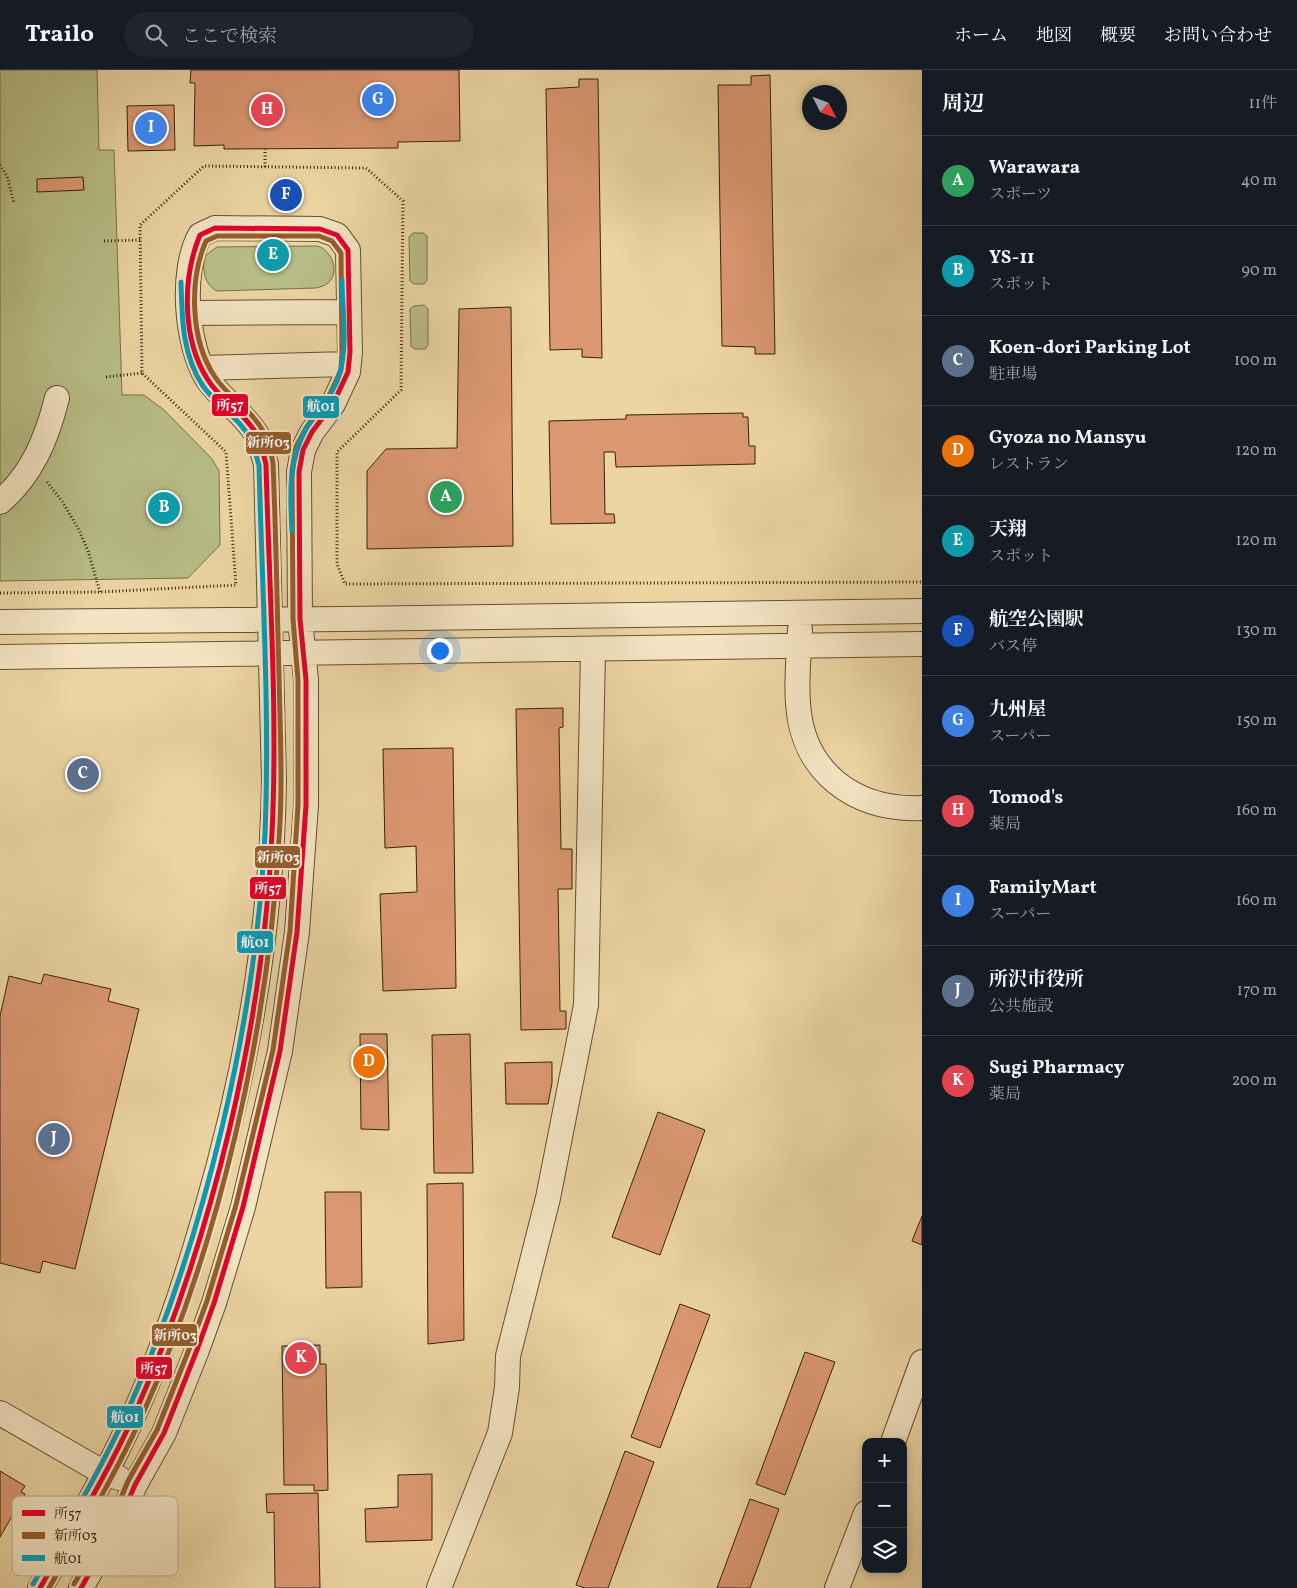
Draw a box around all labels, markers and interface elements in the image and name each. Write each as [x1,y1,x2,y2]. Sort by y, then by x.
search box [124,12,474,57]
text: Trailo [25,18,94,52]
icon: search [142,21,170,49]
text: ここで検索 [182,24,277,50]
text: ホーム [954,24,1008,49]
text: 地図 [1036,24,1072,49]
text: 概要 [1100,24,1136,49]
text: お問い合わせ [1164,24,1272,49]
pin: G [362,81,394,119]
north arrow [802,85,847,130]
text: 周辺 [942,90,984,119]
pin: H [251,91,283,129]
text: 11件 [1249,93,1277,115]
pin: I [135,109,167,147]
text: Warawara [989,155,1080,181]
text: A [952,170,964,192]
text: 40 m [1241,170,1277,192]
pin: F [270,176,302,214]
text: スポーツ [989,184,1052,206]
pin: E [257,236,289,274]
text: YS-11 [989,245,1035,271]
text: B [953,260,963,282]
text: 90 m [1241,260,1277,282]
text: スポット [989,274,1053,296]
text: Koen-dori Parking Lot [989,335,1191,361]
text: C [953,350,963,372]
text: 100 m [1234,350,1277,372]
text: 駐車場 [989,364,1037,386]
line badge: 所57 [211,393,249,417]
line badge: 航01 [302,395,340,419]
text: 所57 [216,397,244,416]
text: 航01 [307,398,335,417]
text: Gyoza no Mansyu [989,425,1146,451]
line badge: 新所03 [245,431,292,455]
text: 新所03 [246,434,290,453]
text: D [952,440,964,462]
text: 120 m [1235,440,1277,462]
text: レストラン [989,454,1069,476]
pin: A [430,478,462,516]
pin: B [148,489,180,527]
text: 天翔 [989,517,1027,543]
text: E [953,530,963,552]
text: 120 m [1235,530,1277,552]
text: スポット [989,546,1053,568]
text: 航空公園駅 [989,607,1084,633]
text: F [953,620,963,642]
text: 130 m [1236,620,1277,642]
text: バス停 [989,636,1037,658]
your location [427,638,453,664]
text: 九州屋 [989,697,1046,723]
text: G [952,710,964,732]
text: 150 m [1236,710,1277,732]
text: スーパー [989,726,1051,748]
pin: C [67,755,99,793]
text: Tomod's [989,785,1063,811]
text: H [952,800,964,822]
text: 160 m [1236,800,1277,822]
text: 薬局 [989,814,1021,836]
line badge: 新所03 [254,845,301,869]
text: 新所03 [256,849,300,868]
text: FamilyMart [989,875,1097,901]
line badge: 所57 [249,876,287,900]
text: 所57 [254,880,282,899]
text: I [955,890,961,912]
text: 160 m [1236,890,1277,912]
text: スーパー [989,904,1051,926]
line badge: 航01 [236,930,274,954]
text: 航01 [241,934,269,953]
text: 所沢市役所 [989,967,1084,993]
text: J [955,980,961,1002]
text: 170 m [1237,980,1277,1002]
text: 公共施設 [989,996,1053,1018]
pin: D [353,1043,385,1081]
text: Sugi Pharmacy [989,1055,1124,1081]
text: K [952,1070,964,1092]
text: 200 m [1232,1070,1277,1092]
text: 薬局 [989,1084,1021,1106]
pin: J [38,1120,70,1158]
line badge: 新所03 [151,1323,198,1347]
text: 新所03 [153,1327,197,1346]
pin: K [285,1339,317,1377]
line badge: 所57 [135,1356,173,1380]
text: 所57 [140,1360,168,1379]
line badge: 航01 [106,1405,144,1429]
text: 航01 [111,1409,139,1428]
map controls [862,1438,907,1573]
button: + [862,1438,907,1483]
button: − [862,1483,907,1528]
legend [12,1496,178,1576]
text: 所57 [54,1505,82,1524]
text: 新所03 [54,1527,97,1546]
button: layers [862,1528,907,1573]
text: 航01 [54,1550,82,1569]

